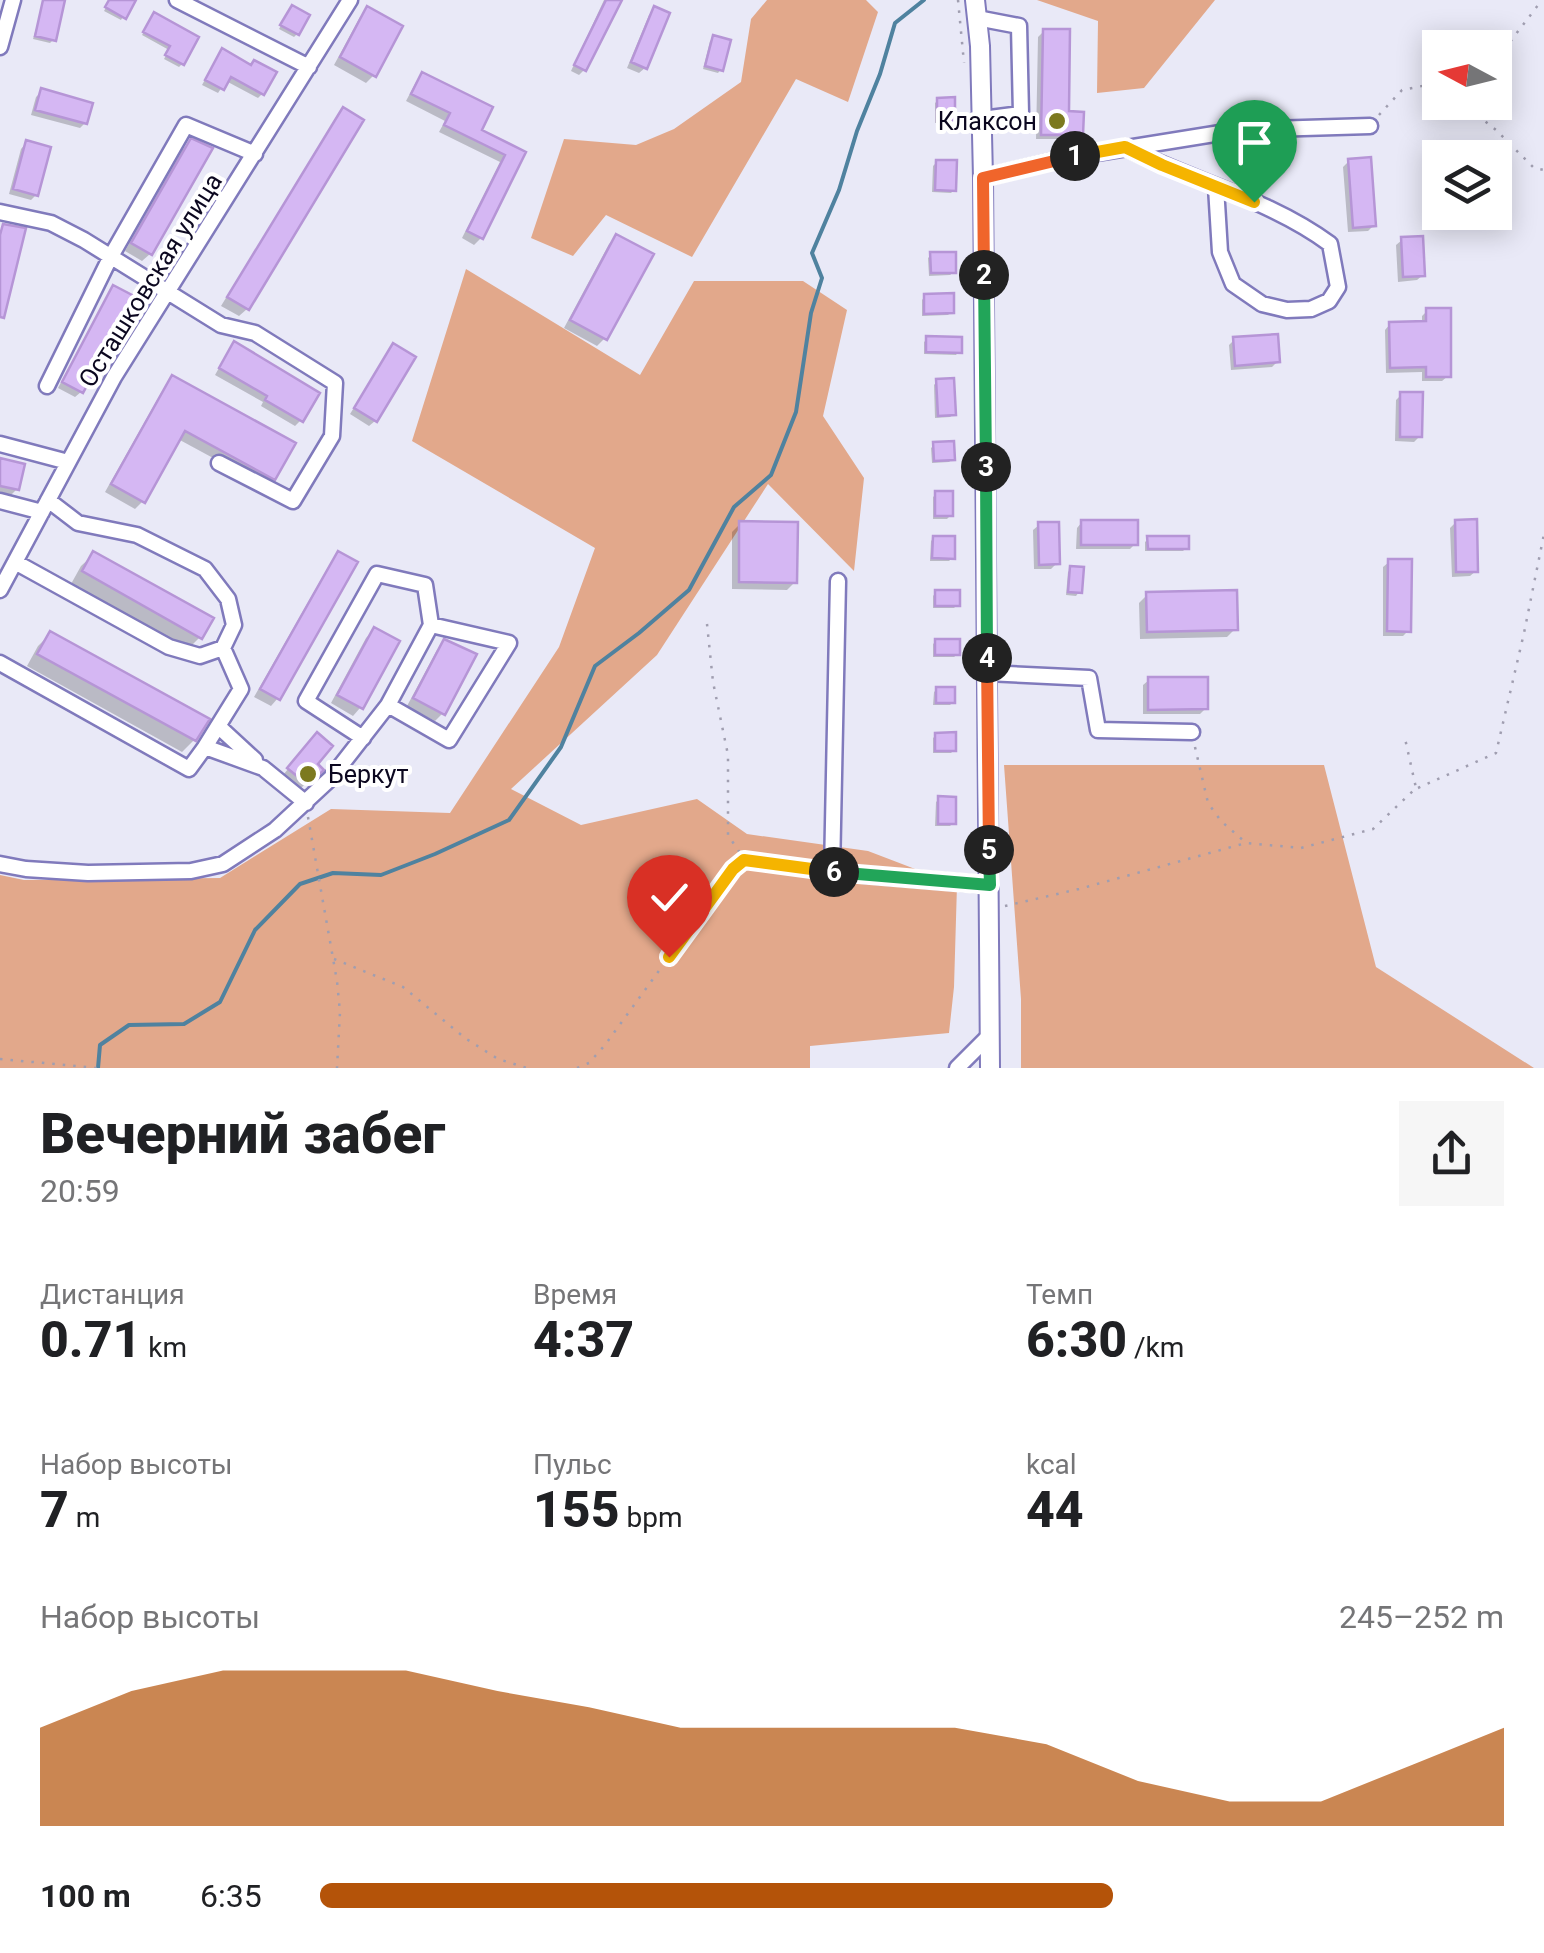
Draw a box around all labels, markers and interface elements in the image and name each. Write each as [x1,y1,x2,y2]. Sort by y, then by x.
north arrow [1422,30,1512,120]
map controls [1422,30,1512,230]
pin [1212,100,1297,203]
place label: Клаксон [938,107,1037,136]
marker: Клаксон [1046,110,1068,132]
icon: arrive [1227,115,1282,170]
pin: 1 [1050,131,1100,181]
text: 1 [1067,139,1083,172]
button: layers [1422,140,1512,230]
street label: Осташковская улица [73,168,228,392]
pin: 2 [959,250,1009,300]
text: 2 [976,258,992,291]
pin: 3 [961,442,1011,492]
text: 3 [978,450,994,483]
pin: 4 [962,633,1012,683]
text: 4 [979,641,995,674]
place label: Беркут [328,760,408,789]
marker: Беркут [297,763,319,785]
pin: 5 [964,825,1014,875]
text: 5 [981,833,997,866]
pin: 6 [809,847,859,897]
pin [627,855,712,958]
text: 6 [826,855,842,888]
icon: check [642,870,697,925]
button: share [1399,1101,1504,1206]
text: Вечерний забег [40,1102,445,1166]
text: 20:59 [40,1172,120,1210]
text: Дистанция [40,1278,185,1311]
text: Время [533,1278,617,1311]
text: Темп [1026,1278,1093,1311]
text: 0.71 [40,1311,141,1369]
text: 4:37 [533,1311,634,1369]
text: 6:30 [1026,1311,1127,1369]
text: km [141,1331,187,1364]
text: /km [1127,1331,1184,1364]
text: Набор высоты [40,1448,233,1481]
text: Пульс [533,1448,612,1481]
text: kcal [1026,1448,1077,1481]
text: 7 [40,1481,69,1539]
text: 155 [533,1481,620,1539]
text: 44 [1026,1481,1084,1539]
text: m [69,1501,100,1534]
text: bpm [620,1501,682,1534]
text: Набор высоты [40,1598,260,1636]
text: 245–252 m [1339,1598,1504,1636]
text: 100 m [40,1877,131,1915]
text: 6:35 [200,1877,262,1915]

